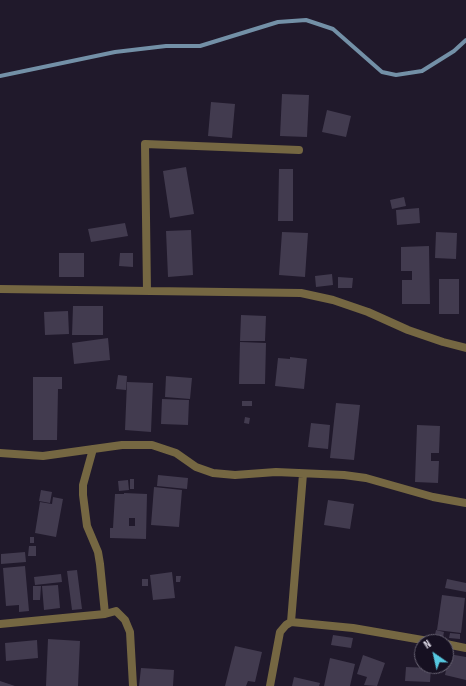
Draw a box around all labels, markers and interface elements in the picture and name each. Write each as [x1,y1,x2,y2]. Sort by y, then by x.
north arrow [414,634,454,674]
text: N [421,637,434,651]

